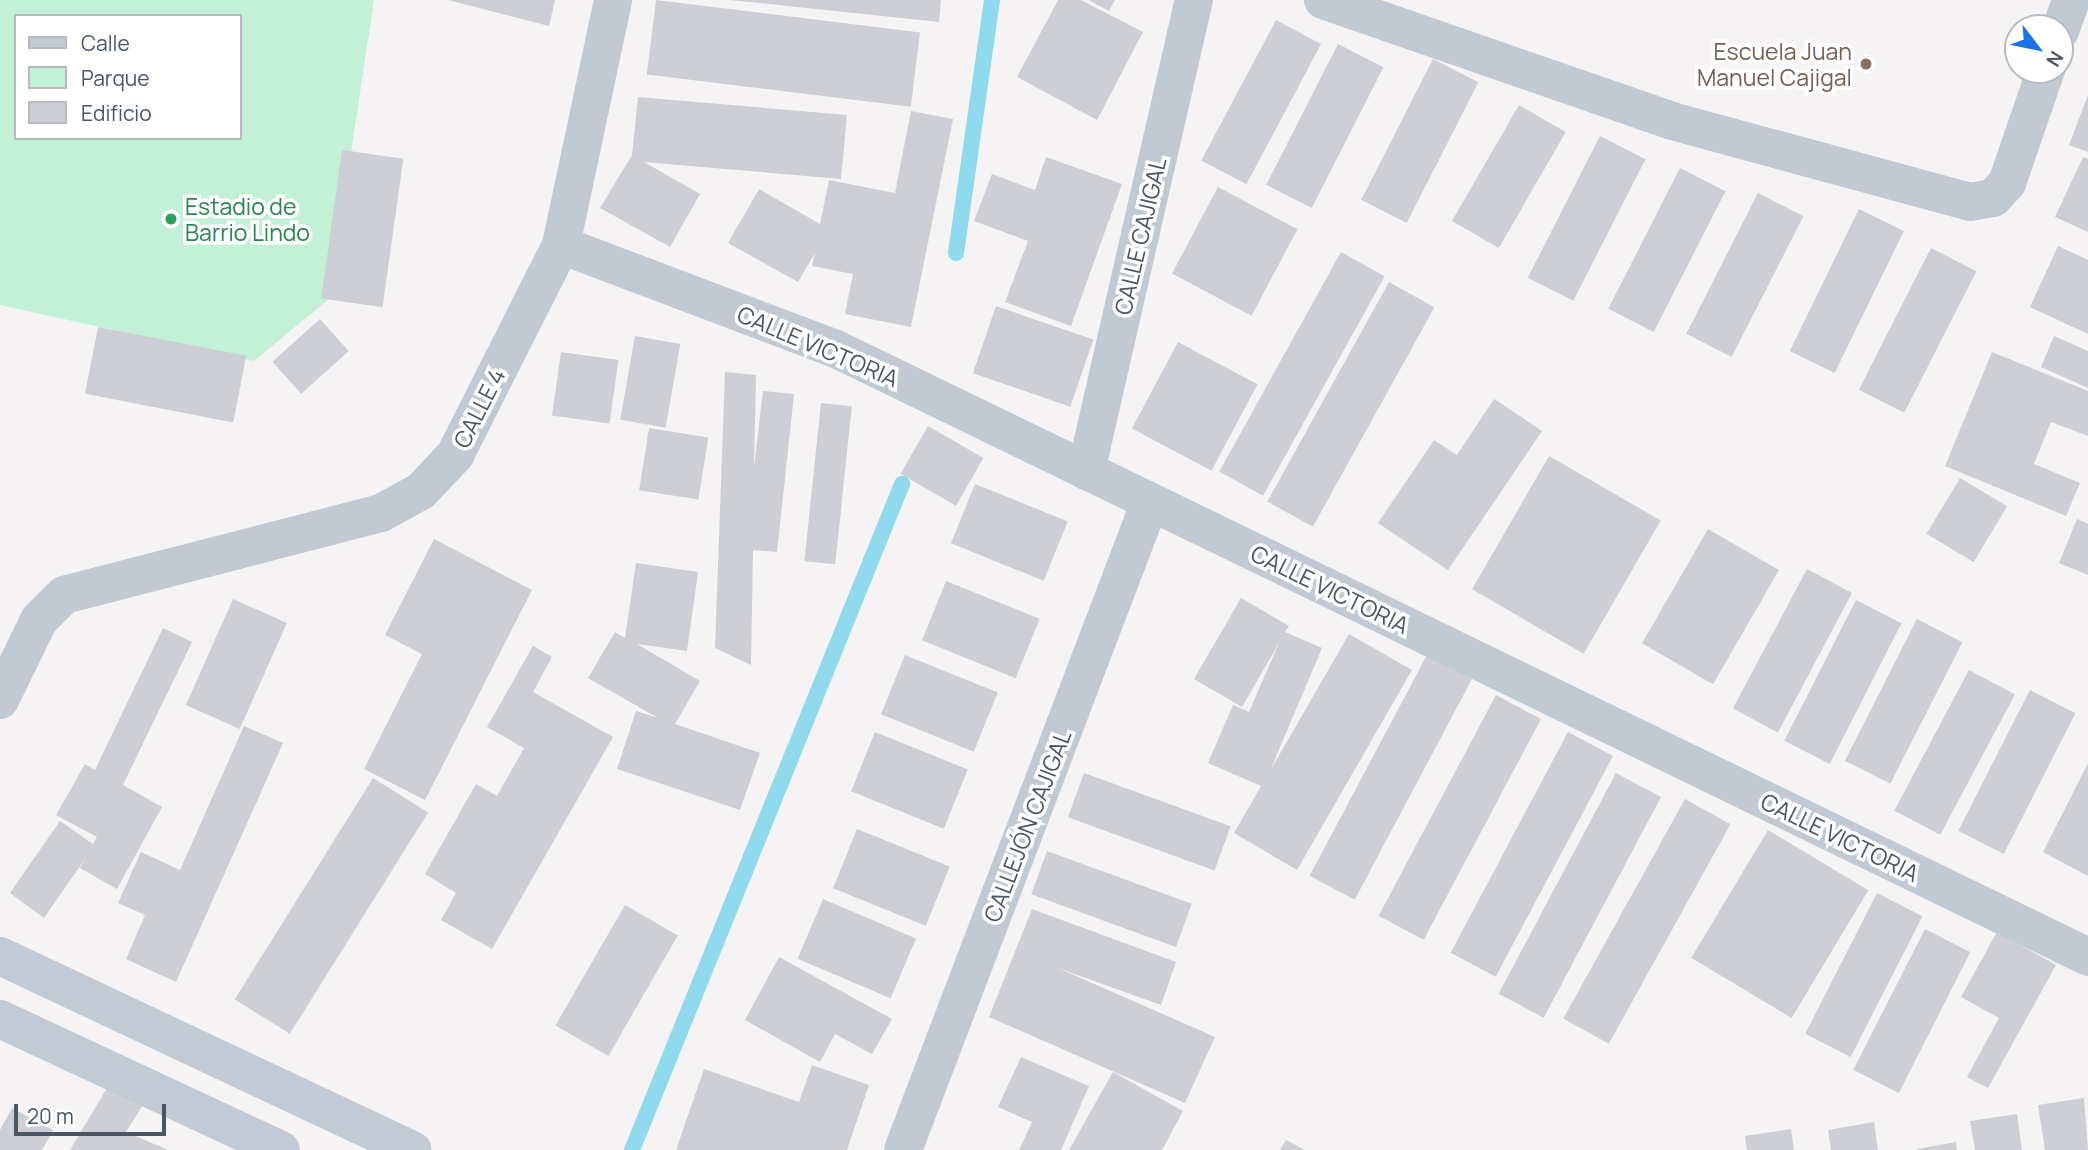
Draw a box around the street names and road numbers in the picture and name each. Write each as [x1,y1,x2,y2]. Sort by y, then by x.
street label: CALLE CAJIGAL [1109,155,1171,317]
street label: CALLE VICTORIA [733,300,903,392]
street label: CALLE 4 [447,364,511,452]
street label: CALLE VICTORIA [1247,539,1413,639]
street label: CALLEJÓN CAJIGAL [978,726,1076,926]
street label: CALLE VICTORIA [1757,787,1923,887]

